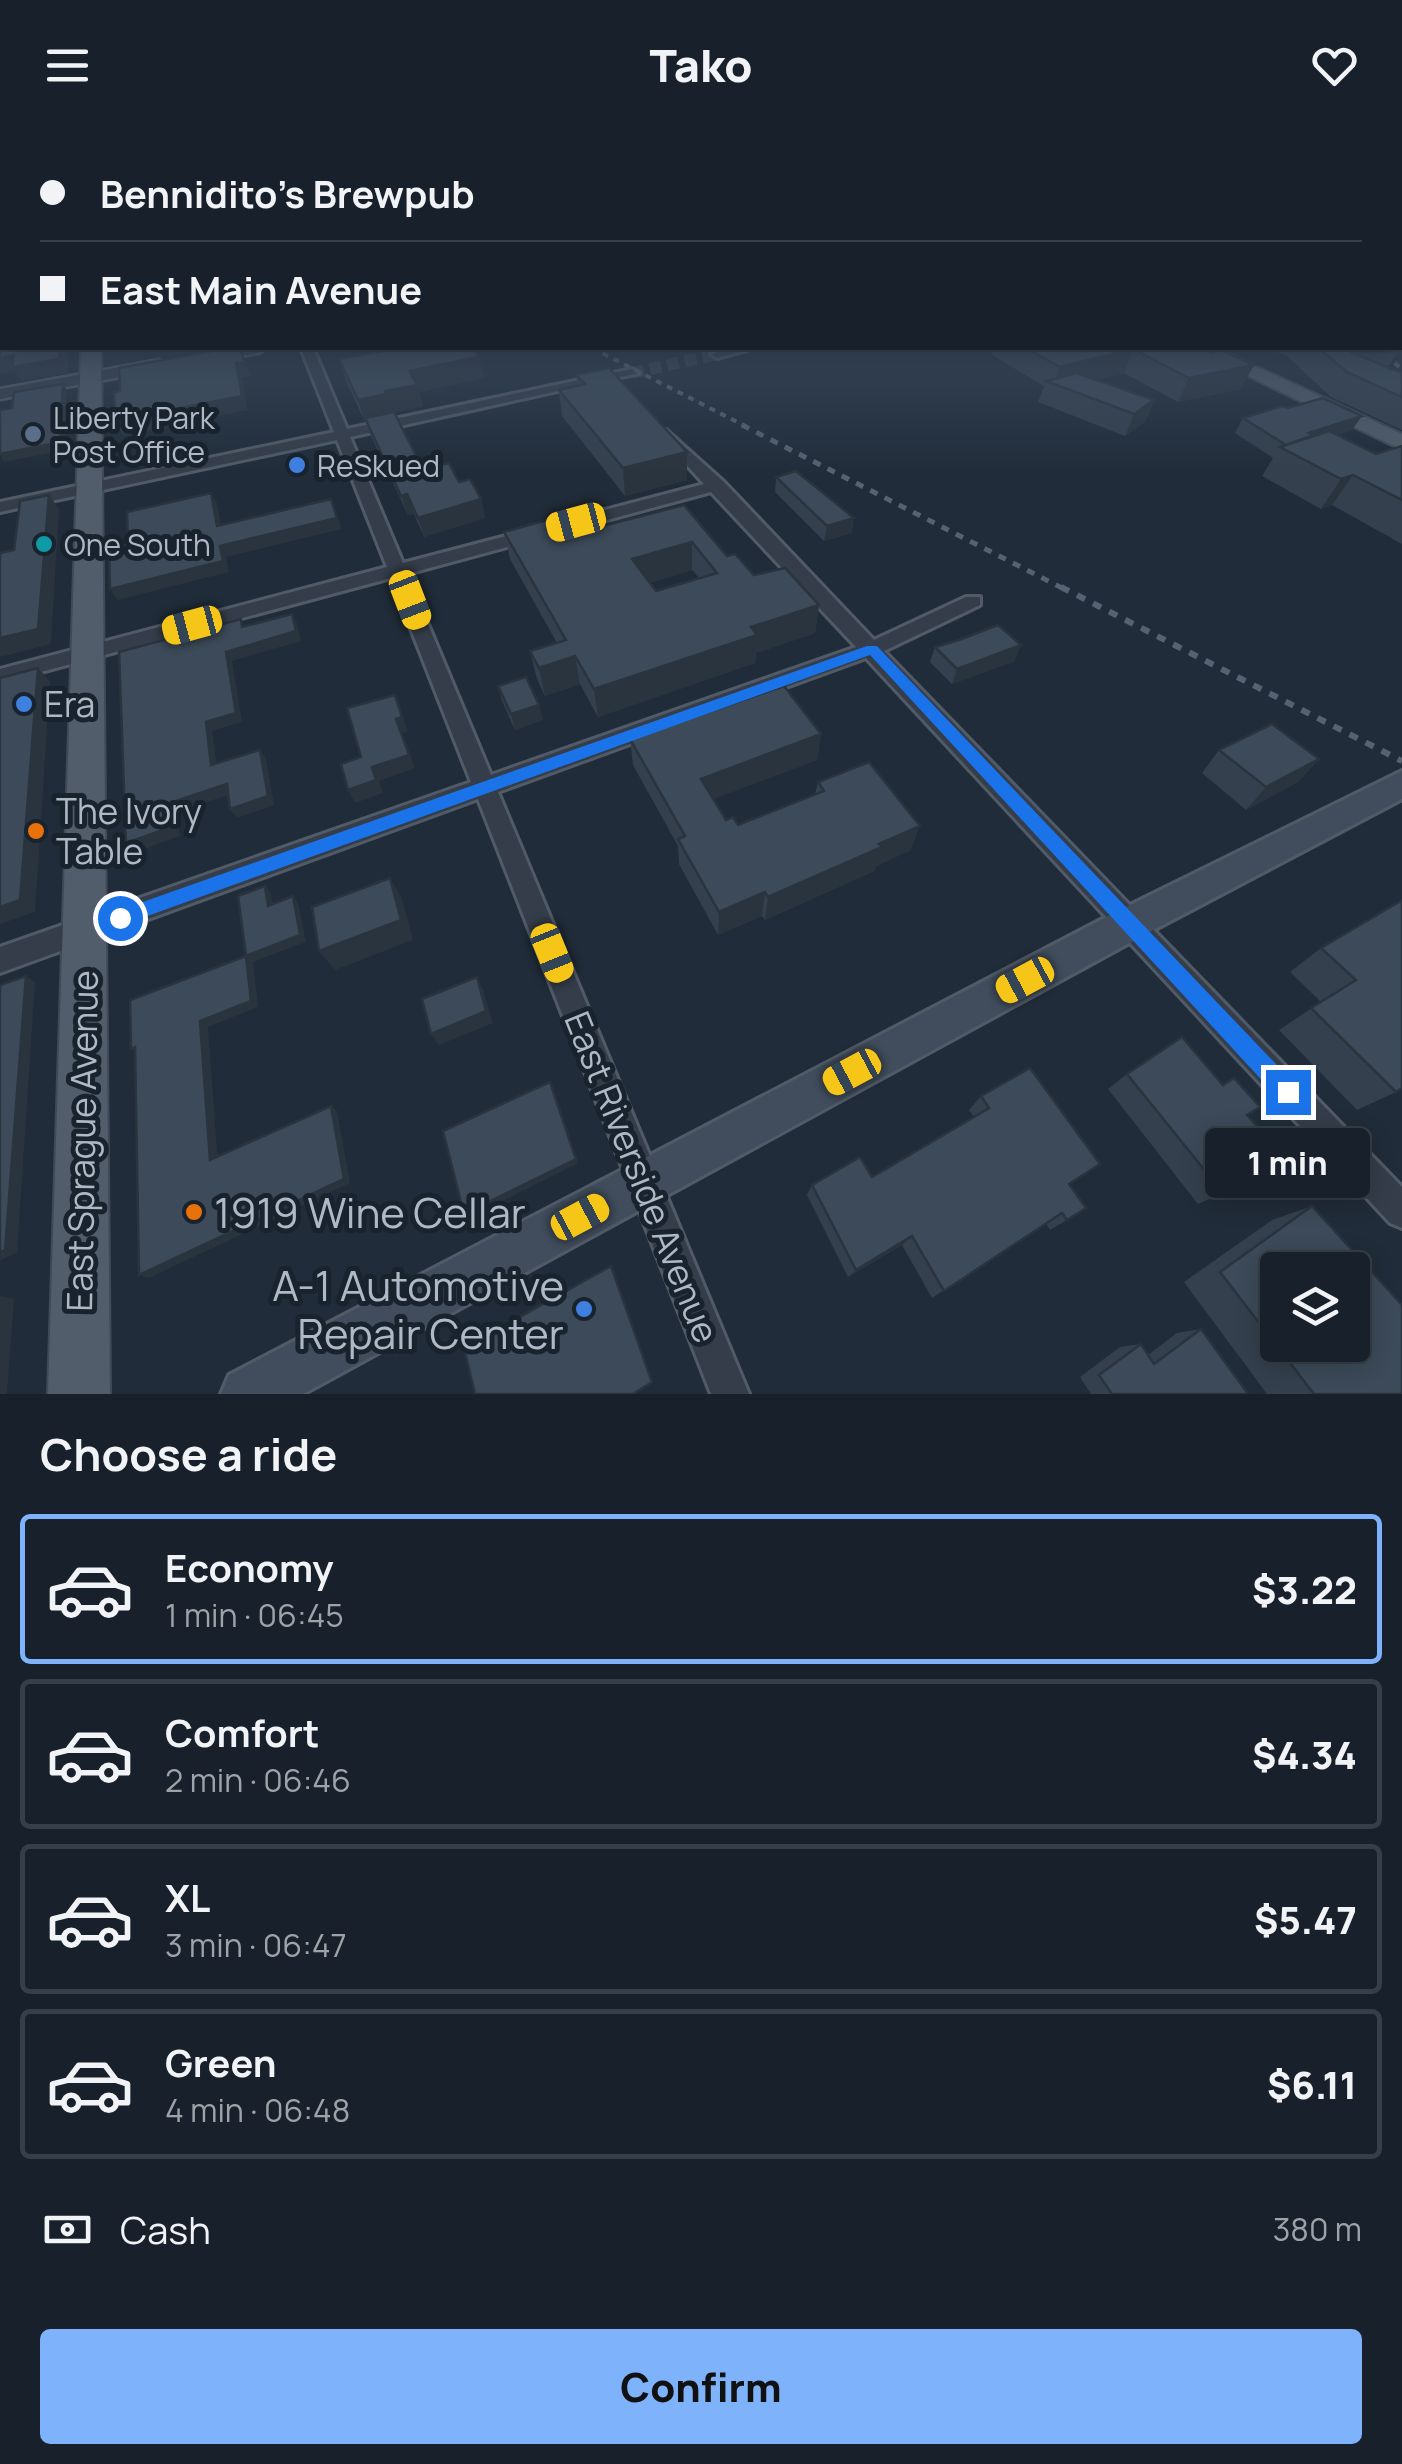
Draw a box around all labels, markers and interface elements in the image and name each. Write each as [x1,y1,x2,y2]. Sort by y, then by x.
text: Tako [649,34,753,96]
icon: menu [40,38,95,93]
icon: heart [1307,38,1362,93]
text: Bennidito's Brewpub [100,167,475,219]
text: East Main Avenue [100,263,422,315]
place label: Liberty Park Post Office [53,397,216,472]
marker: Liberty Park Post Office [22,423,44,445]
place label: ReSkued [317,445,440,486]
marker: ReSkued [286,454,308,476]
car [543,500,609,544]
place label: One South [64,524,211,565]
marker: One South [33,533,55,555]
car [385,567,435,633]
car [159,603,225,647]
place label: Era [44,680,95,728]
marker: Era [13,693,35,715]
place label: The Ivory Table [56,787,202,875]
marker: The Ivory Table [25,820,47,842]
route start [98,896,143,941]
car [527,920,577,986]
car [991,953,1059,1007]
street label: East Sprague Avenue [55,970,109,1312]
street label: East Riverside Avenue [554,1004,730,1350]
car [818,1045,886,1099]
route end [1266,1070,1311,1115]
callout: 1 min [1206,1127,1370,1197]
text: 1 min [1247,1141,1328,1185]
place label: 1919 Wine Cellar [214,1183,526,1241]
car [546,1190,614,1244]
marker: 1919 Wine Cellar [183,1201,205,1223]
map controls [1260,1252,1370,1362]
button: layers [1260,1252,1370,1362]
place label: A-1 Automotive Repair Center [272,1256,564,1362]
marker: A-1 Automotive Repair Center [573,1298,595,1320]
text: Choose a ride [40,1423,337,1485]
text: Economy [165,1541,334,1593]
icon: car [45,1544,135,1634]
text: $3.22 [1252,1563,1357,1615]
text: 1 min · 06:45 [165,1593,344,1637]
text: Comfort [165,1706,319,1758]
icon: car [45,1709,135,1799]
text: $4.34 [1252,1728,1357,1780]
text: 2 min · 06:46 [165,1758,351,1802]
text: XL [165,1871,210,1923]
icon: car [45,1874,135,1964]
text: $5.47 [1254,1893,1357,1945]
text: 3 min · 06:47 [165,1923,347,1967]
text: Green [165,2036,277,2088]
icon: car [45,2039,135,2129]
text: $6.11 [1267,2058,1357,2110]
text: 4 min · 06:48 [165,2088,350,2132]
icon: cash [40,2202,95,2257]
text: Cash [120,2203,211,2255]
text: 380 m [1273,2207,1362,2251]
button: Confirm [40,2329,1362,2444]

